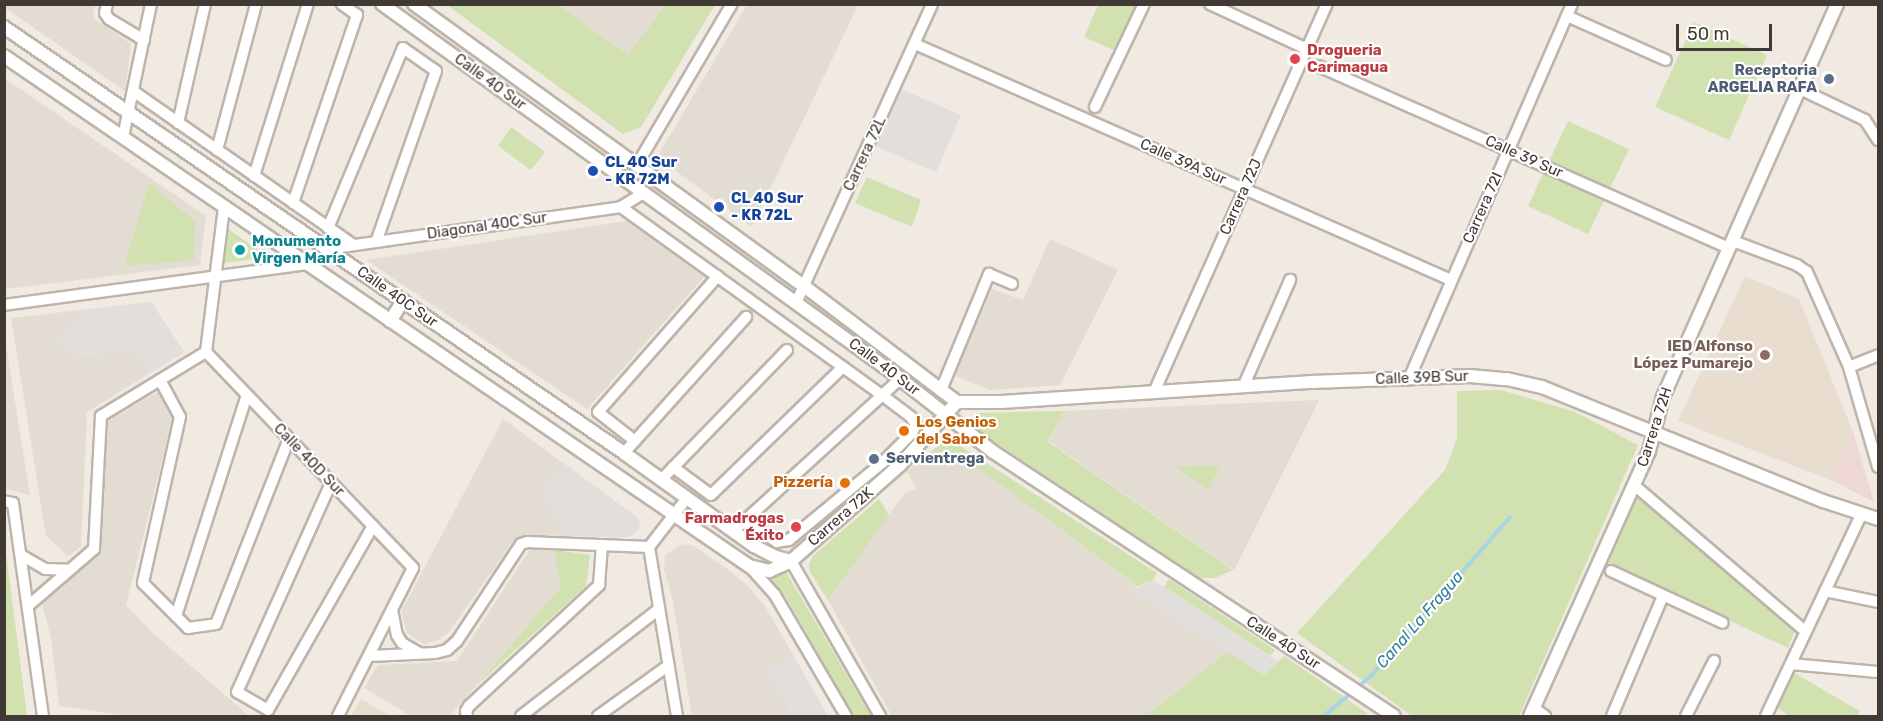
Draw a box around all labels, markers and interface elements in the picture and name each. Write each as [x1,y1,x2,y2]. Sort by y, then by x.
scale bar [1679,12,1775,50]
text: 50 m [1687,23,1730,45]
place label: Drogueria Carimagua [1307,41,1388,76]
street label: Calle 40 Sur [451,50,529,114]
marker: Drogueria Carimagua [1288,52,1302,66]
place label: Receptoria ARGELIA RAFA [1707,61,1817,96]
marker: Receptoria ARGELIA RAFA [1822,72,1836,86]
street label: Carrera 72L [840,114,890,194]
street label: Calle 39 Sur [1482,132,1566,182]
street label: Calle 39A Sur [1137,135,1229,189]
place label: CL 40 Sur - KR 72M [605,153,678,188]
street label: Carrera 72J [1216,156,1266,238]
marker: CL 40 Sur - KR 72M [586,164,600,178]
street label: Carrera 72I [1459,170,1507,246]
place label: CL 40 Sur - KR 72L [731,189,804,224]
marker: CL 40 Sur - KR 72L [712,200,726,214]
street label: Diagonal 40C Sur [426,209,548,243]
place label: Monumento Virgen María [252,232,346,267]
marker: Monumento Virgen María [233,243,247,257]
street label: Calle 40C Sur [353,263,441,331]
street label: Calle 40 Sur [845,334,923,400]
place label: IED Alfonso López Pumarejo [1633,337,1753,372]
marker: IED Alfonso López Pumarejo [1758,348,1772,362]
street label: Calle 39B Sur [1375,367,1469,389]
street label: Carrera 72H [1634,385,1676,469]
place label: Los Genios del Sabor [916,413,997,448]
street label: Calle 40D Sur [270,420,348,500]
marker: Los Genios del Sabor [897,424,911,438]
place label: Servientrega [886,450,984,468]
marker: Servientrega [867,452,881,466]
place label: Pizzería [773,474,833,492]
marker: Pizzería [838,476,852,490]
street label: Carrera 72K [805,484,877,550]
place label: Farmadrogas Éxito [685,509,784,544]
marker: Farmadrogas Éxito [789,520,803,534]
water label: Canal La Fragua [1373,568,1467,672]
street label: Calle 40 Sur [1243,613,1323,673]

